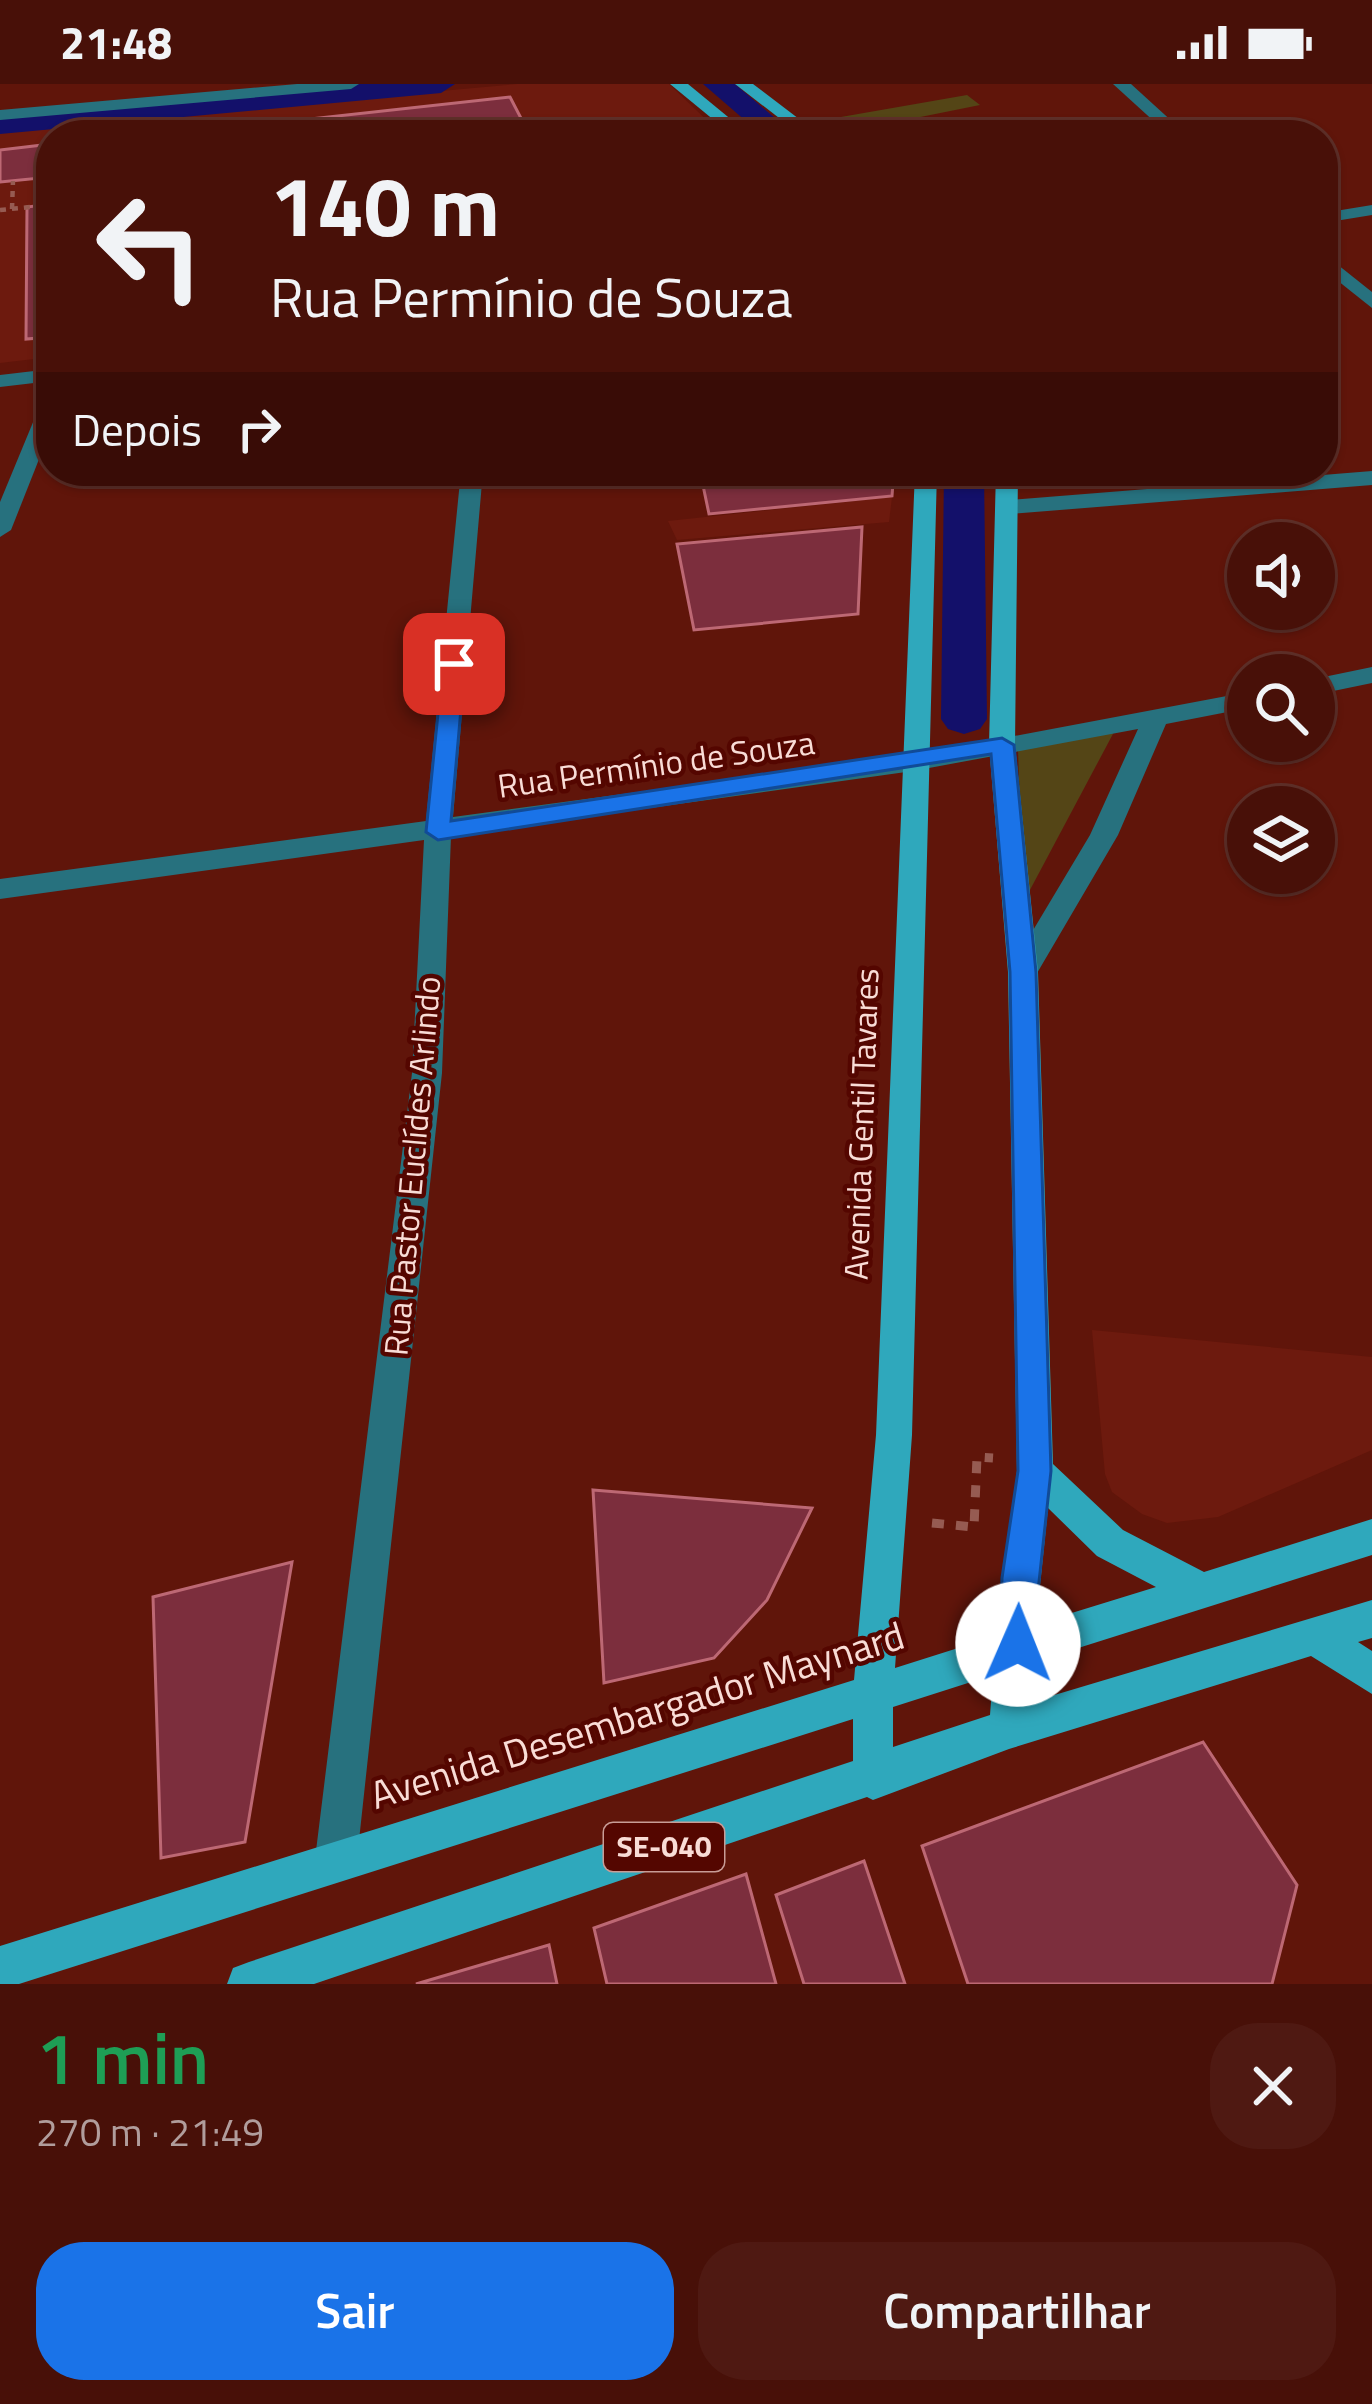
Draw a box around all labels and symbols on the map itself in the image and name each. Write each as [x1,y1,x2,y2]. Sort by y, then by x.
pin [403,613,505,715]
street label: Rua Permínio de Souza [494,717,818,811]
street label: Avenida Gentil Tavares [831,967,891,1281]
street label: Rua Pastor Euclídes Arlindo [371,974,453,1358]
position arrow [955,1581,1081,1707]
street label: Avenida Desembargador Maynard [363,1605,911,1824]
road number: SE-040 [604,1823,724,1871]

